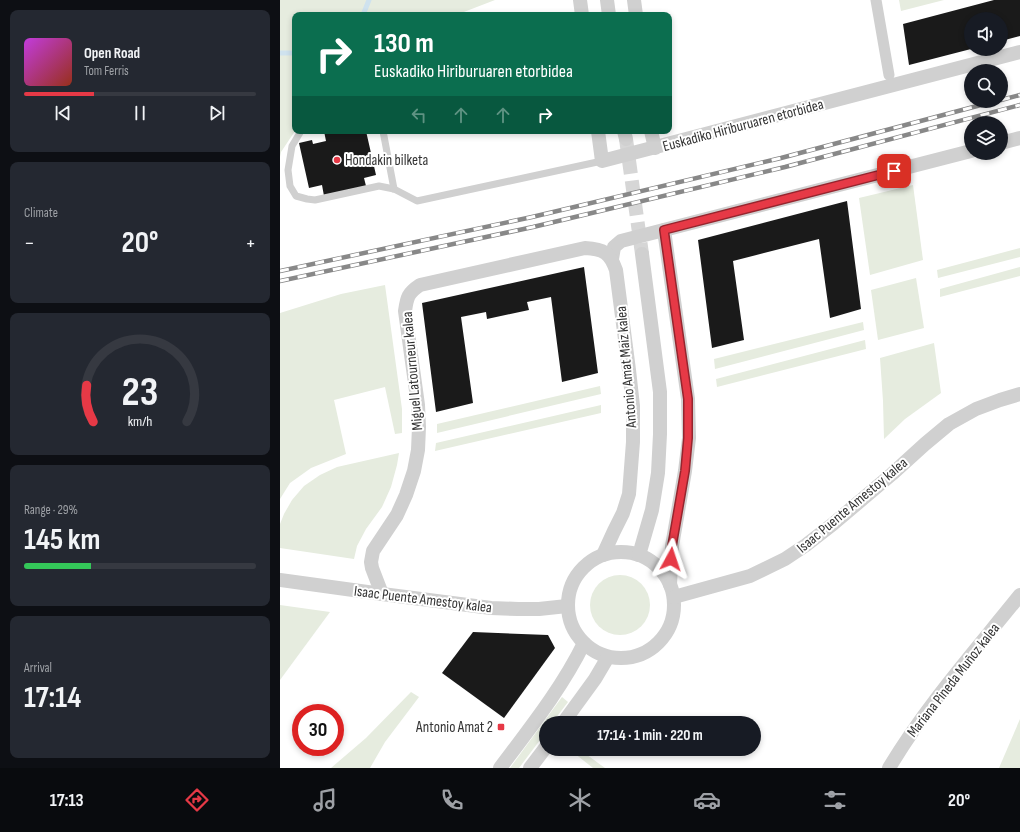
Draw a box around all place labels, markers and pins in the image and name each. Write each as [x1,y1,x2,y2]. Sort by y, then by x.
place label: Hondakin bilketa [345,151,428,170]
pin [877,154,911,188]
marker: Hondakin bilketa [332,155,342,165]
place label: Antonio Amat 2 [415,718,493,737]
marker: Antonio Amat 2 [496,722,506,732]

